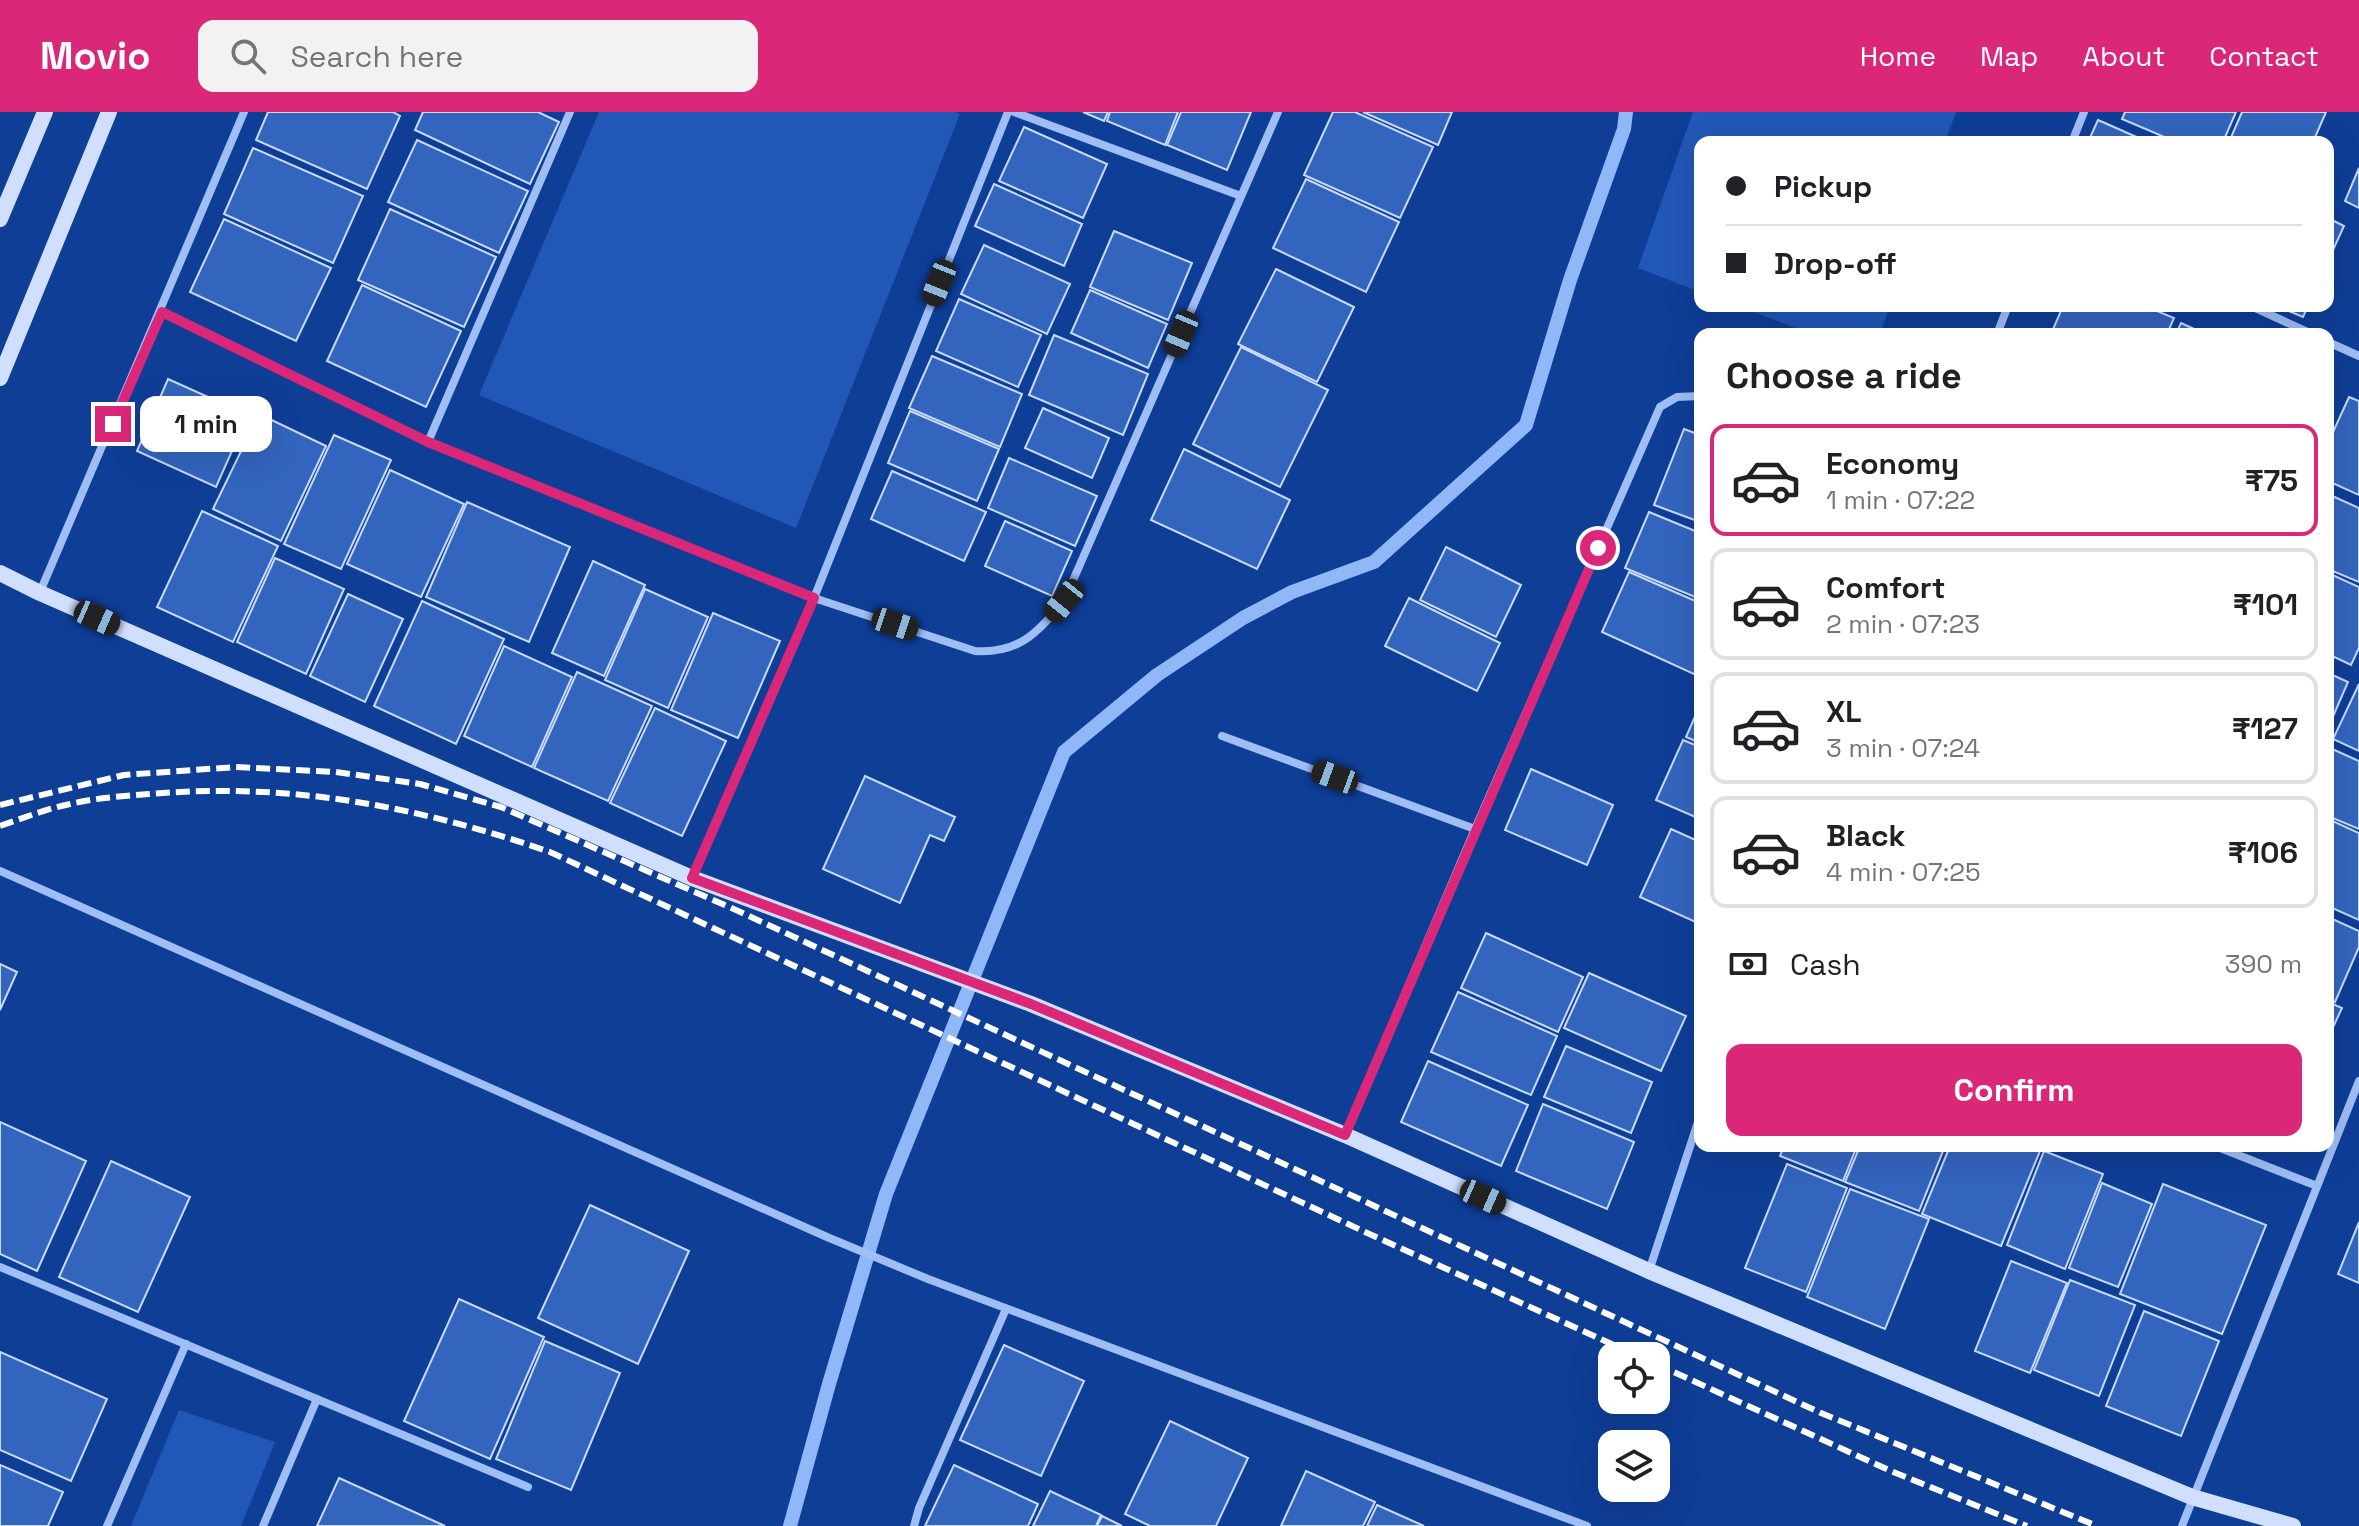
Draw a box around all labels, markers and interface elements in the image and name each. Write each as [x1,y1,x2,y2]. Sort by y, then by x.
search box [198,20,758,92]
text: Movio [40,32,150,80]
icon: search [226,34,270,78]
text: Search here [290,37,463,76]
text: Home [1860,38,1936,74]
text: Map [1980,38,2038,74]
text: About [2082,38,2165,74]
text: Contact [2209,38,2319,74]
text: Pickup [1774,167,1872,206]
text: Drop-off [1774,244,1897,283]
car [919,256,959,310]
car [1161,307,1201,361]
text: Choose a ride [1726,353,1962,399]
callout: 1 min [141,396,273,452]
route end [95,406,131,442]
text: 1 min [174,407,238,441]
icon: car [1730,444,1802,516]
text: Economy [1826,444,1959,483]
text: ₹75 [2245,461,2298,500]
text: 1 min · 07:22 [1826,483,1975,517]
route start [1580,530,1616,566]
icon: car [1730,568,1802,640]
text: Comfort [1826,568,1945,607]
car [1040,575,1088,627]
text: ₹101 [2233,585,2298,624]
car [70,597,124,639]
car [868,605,922,643]
text: 2 min · 07:23 [1826,607,1980,641]
icon: car [1730,692,1802,764]
text: XL [1826,692,1862,731]
text: ₹127 [2232,709,2298,748]
text: 3 min · 07:24 [1826,731,1980,765]
car [1308,758,1362,796]
icon: car [1730,816,1802,888]
text: Black [1826,816,1905,855]
text: ₹106 [2228,833,2298,872]
text: 4 min · 07:25 [1826,855,1981,889]
icon: cash [1726,942,1770,986]
text: Cash [1790,945,1861,984]
text: 390 m [2225,947,2302,981]
button: Confirm [1726,1044,2302,1136]
car [1456,1176,1510,1218]
map controls [1598,1342,1670,1502]
button: locate [1598,1342,1670,1414]
button: layers [1598,1430,1670,1502]

